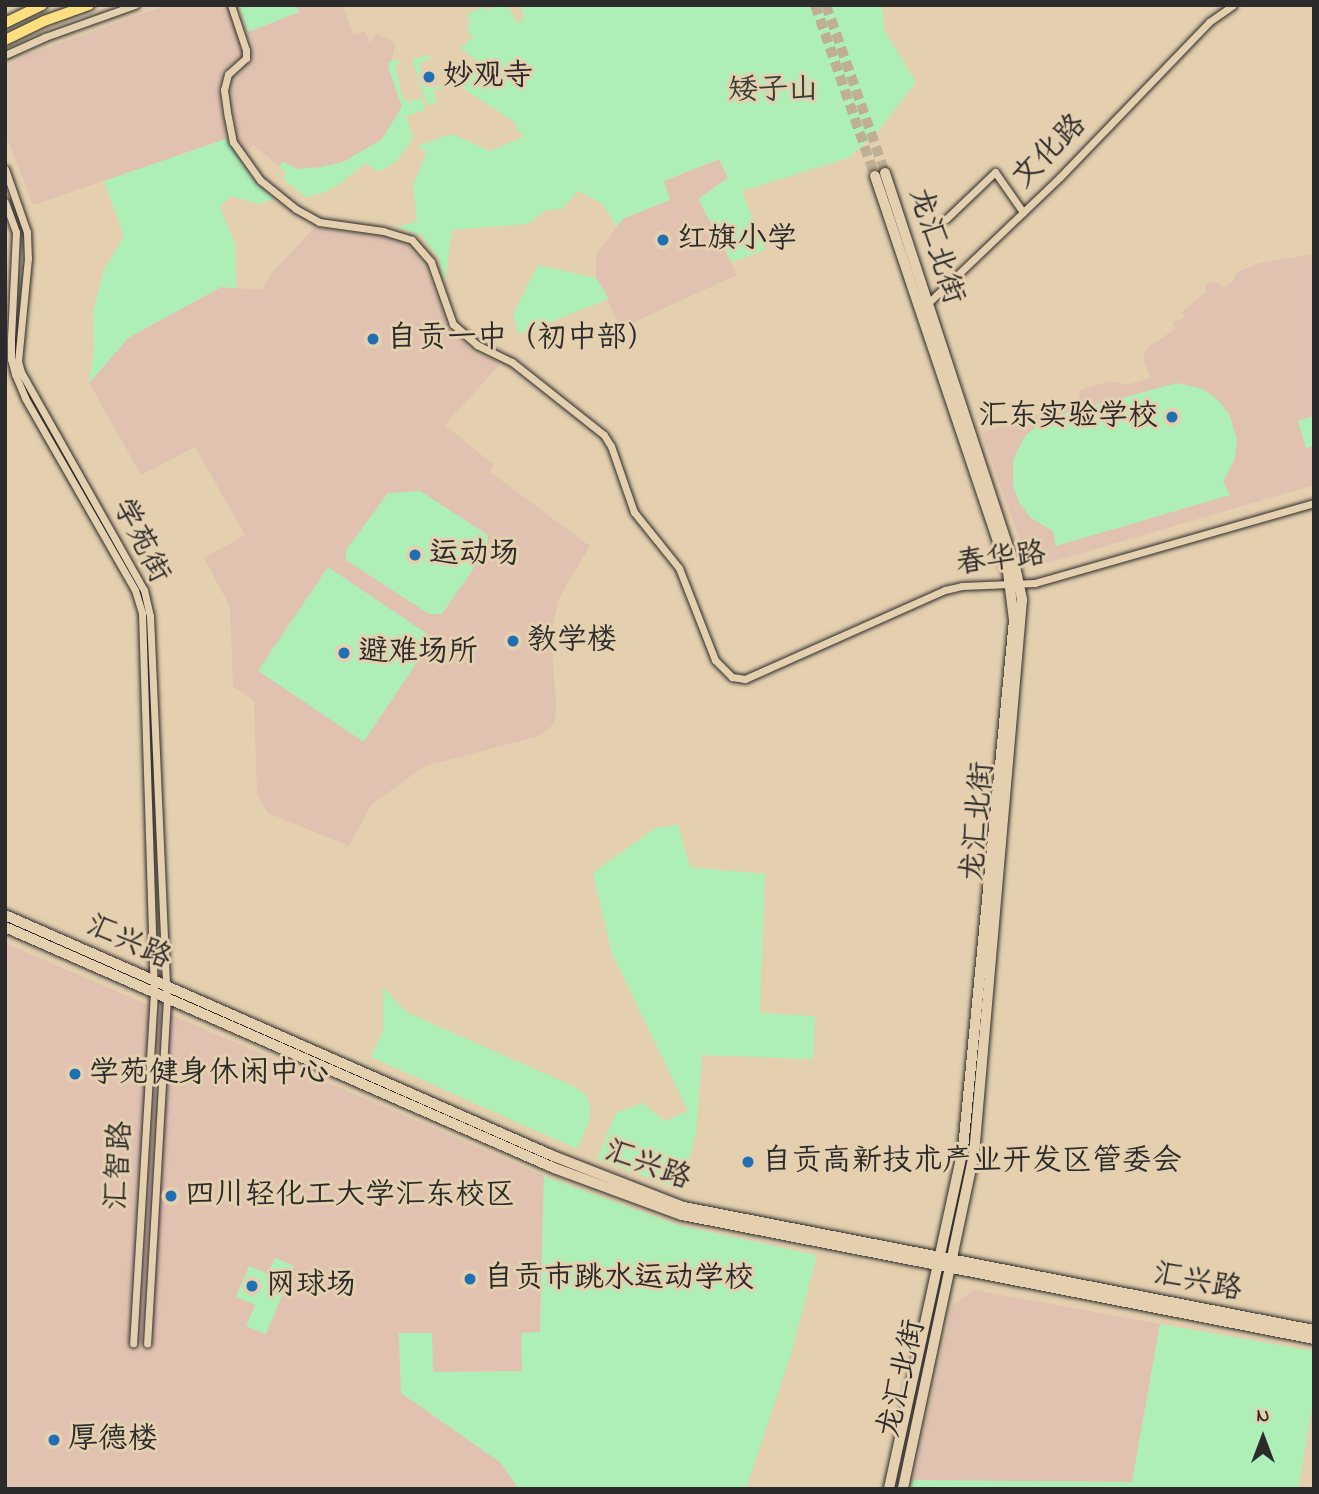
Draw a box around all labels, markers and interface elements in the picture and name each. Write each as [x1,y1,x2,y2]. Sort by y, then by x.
place label: 妙观寺 [443,59,533,95]
marker: 妙观寺 [421,69,437,85]
park label: 矮子山 [728,73,818,109]
street label: 文化路 [1005,107,1095,197]
street label: 龙汇北街 [899,183,971,309]
place label: 红旗小学 [677,222,797,258]
marker: 红旗小学 [655,232,671,248]
place label: 自贡一中（初中部） [387,321,657,357]
marker: 自贡一中（初中部） [365,331,381,347]
place label: 汇东实验学校 [978,399,1158,435]
marker: 汇东实验学校 [1164,409,1180,425]
street label: 学苑街 [104,493,176,589]
place label: 运动场 [429,537,519,573]
street label: 春华路 [954,537,1048,583]
marker: 运动场 [407,547,423,563]
place label: 教学楼 [527,623,617,659]
marker: 教学楼 [505,633,521,649]
place label: 避难场所 [358,635,478,671]
marker: 避难场所 [336,645,352,661]
street label: 龙汇北街 [956,761,1002,883]
street label: 汇兴路 [80,908,176,978]
place label: 学苑健身休闲中心 [89,1056,329,1092]
marker: 学苑健身休闲中心 [67,1066,83,1082]
street label: 汇智路 [100,1120,140,1212]
street label: 汇兴路 [599,1134,695,1198]
place label: 自贡高新技术产业开发区管委会 [762,1144,1182,1180]
marker: 自贡高新技术产业开发区管委会 [740,1154,756,1170]
place label: 四川轻化工大学汇东校区 [185,1178,515,1214]
marker: 四川轻化工大学汇东校区 [163,1188,179,1204]
street label: 汇兴路 [1149,1257,1245,1309]
place label: 自贡市跳水运动学校 [484,1261,754,1297]
place label: 网球场 [266,1268,356,1304]
marker: 自贡市跳水运动学校 [462,1271,478,1287]
marker: 网球场 [244,1278,260,1294]
street label: 龙汇北街 [872,1316,934,1442]
north arrow [1228,1403,1298,1473]
text: N [1257,1403,1269,1430]
place label: 厚德楼 [68,1422,158,1458]
marker: 厚德楼 [46,1432,62,1448]

